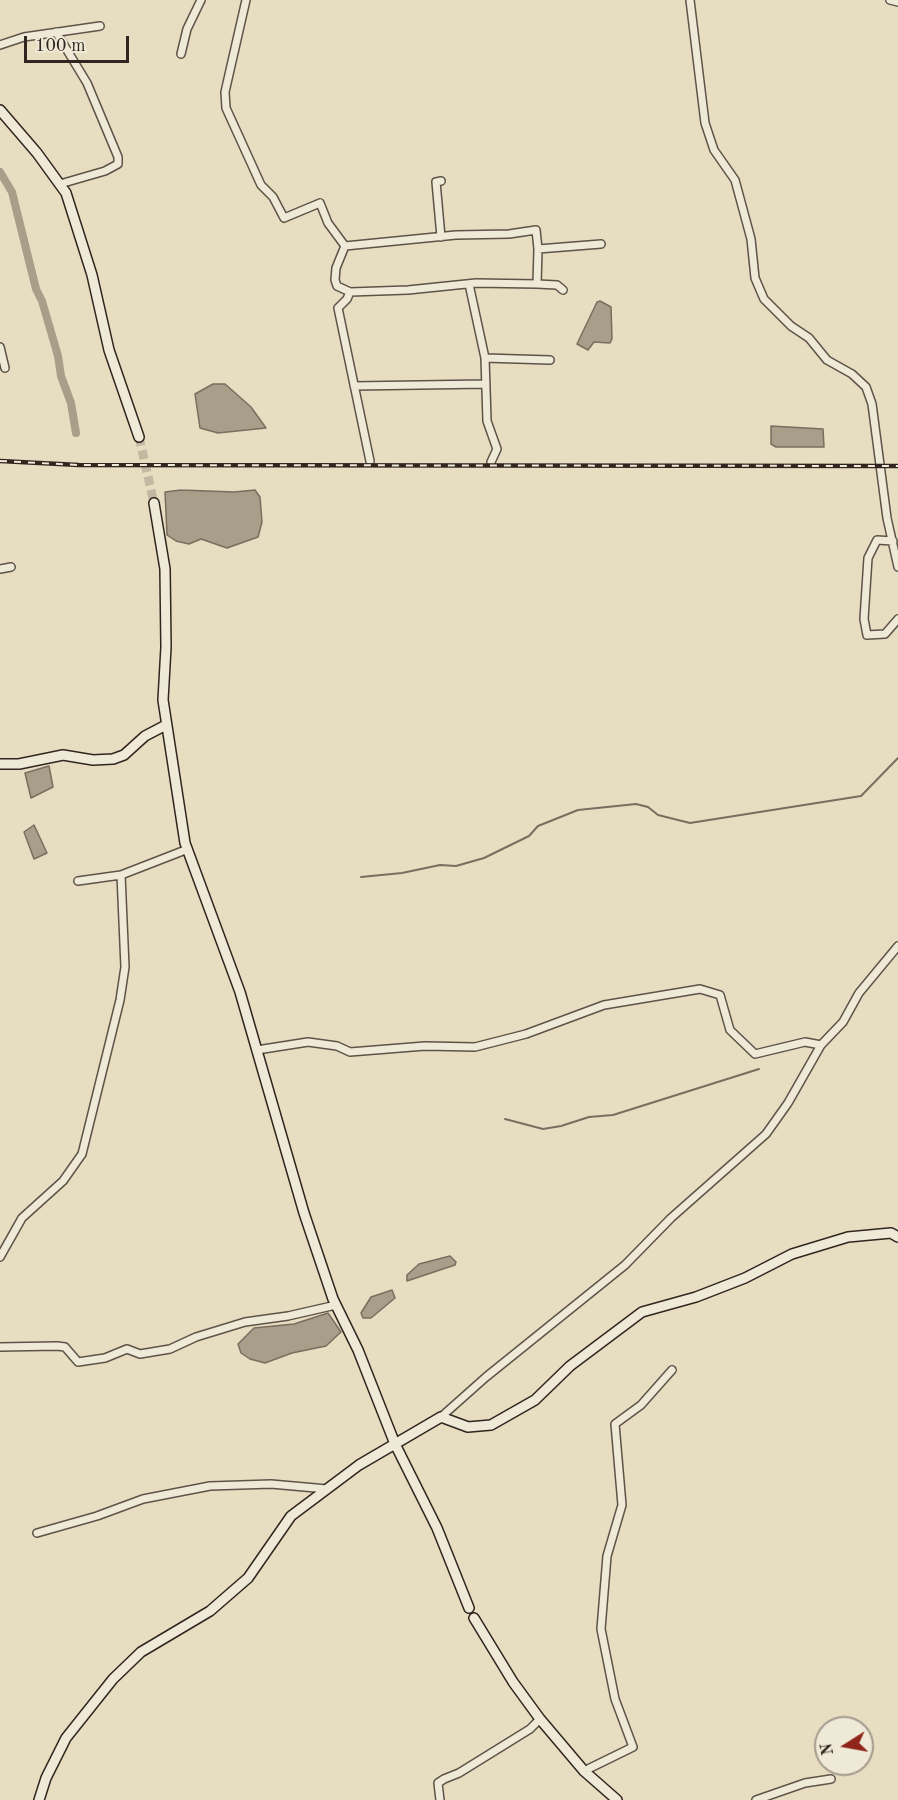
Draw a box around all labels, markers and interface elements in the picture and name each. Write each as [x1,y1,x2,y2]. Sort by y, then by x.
scale bar [27,24,132,62]
text: 100 m [35,37,86,55]
north arrow [814,1716,874,1776]
text: N [819,1742,837,1757]

